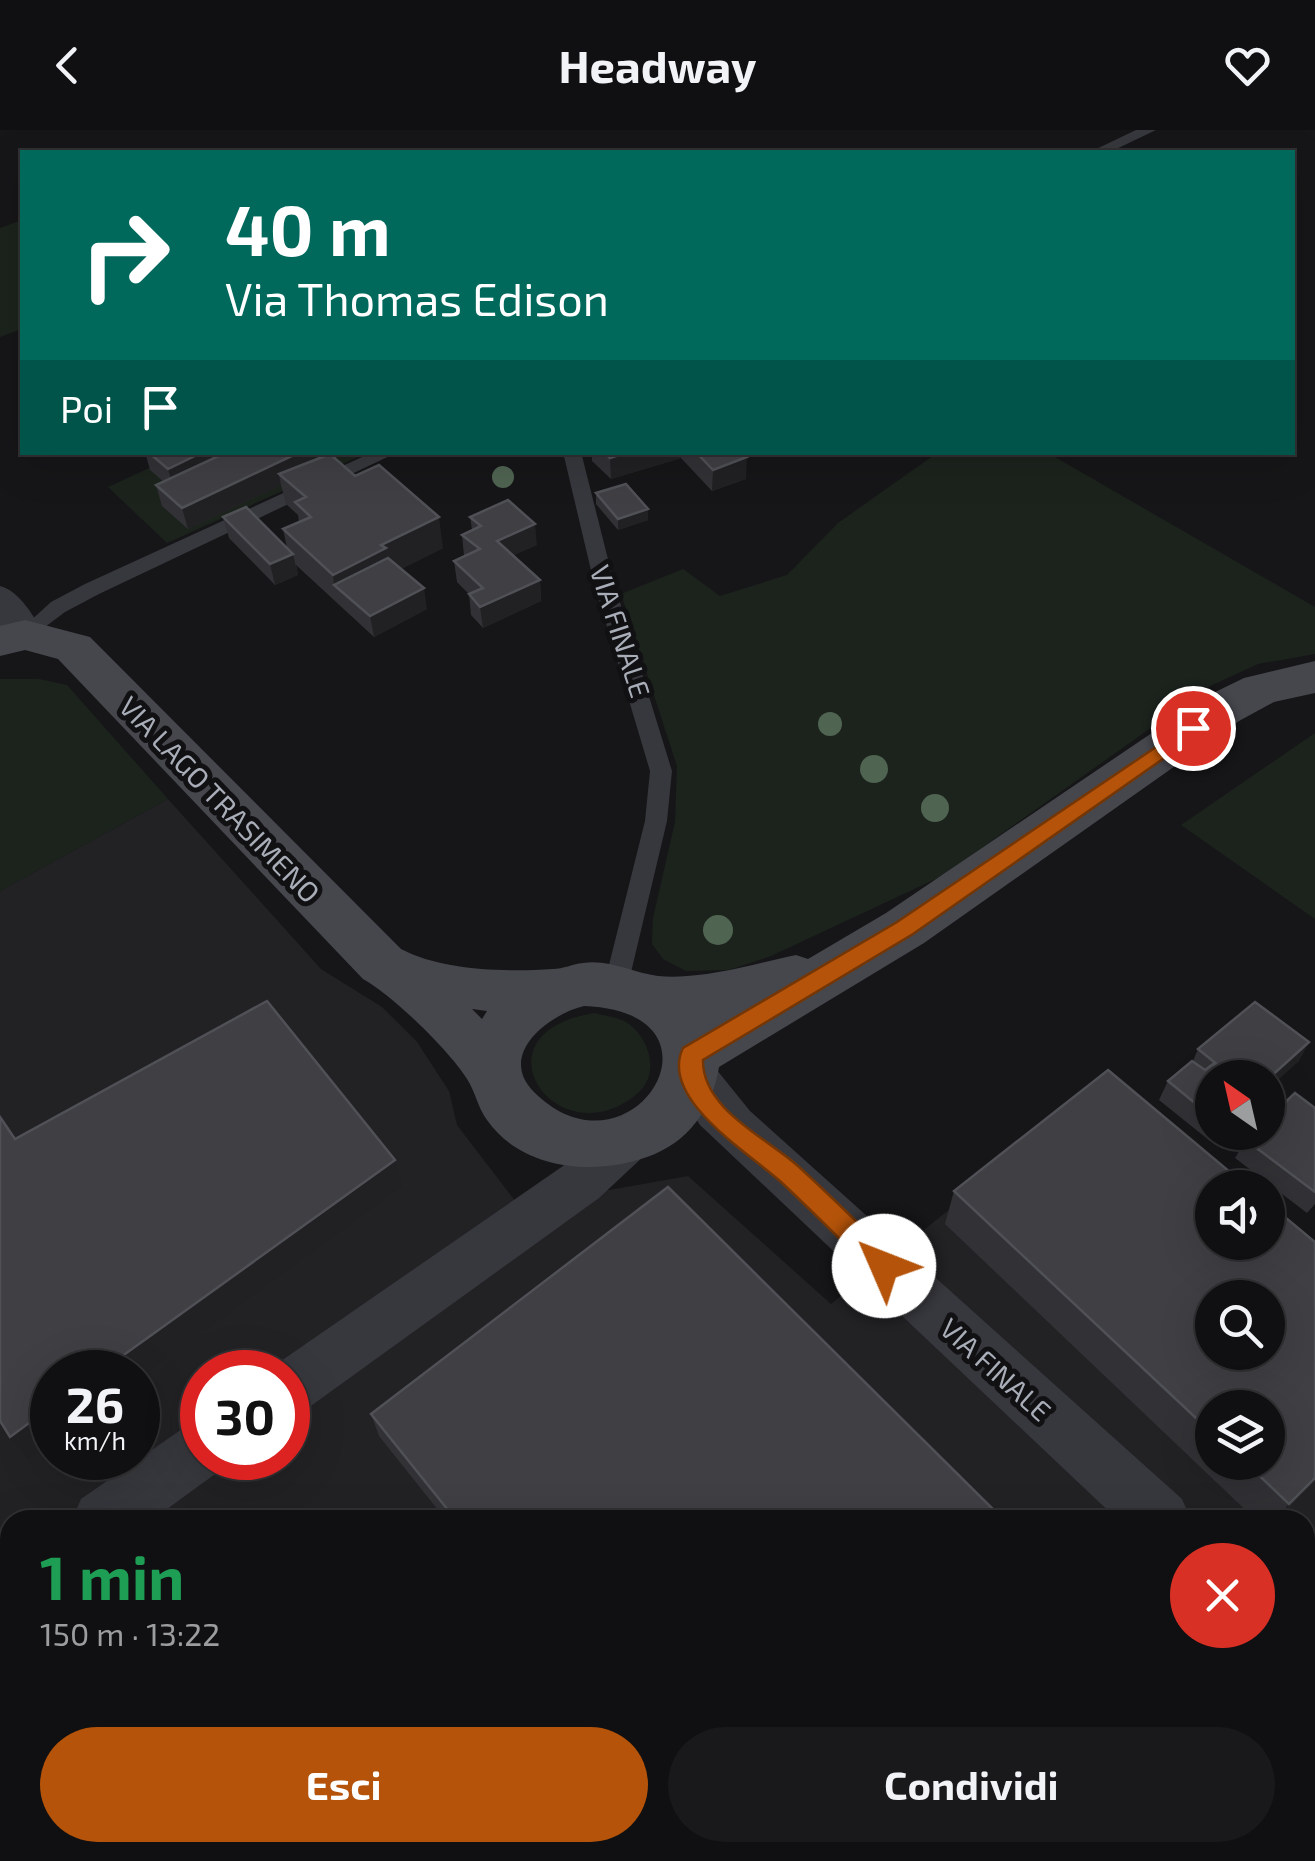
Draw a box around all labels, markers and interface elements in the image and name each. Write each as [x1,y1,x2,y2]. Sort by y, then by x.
icon: back [40,38,95,93]
text: Headway [559,38,756,92]
icon: heart [1220,38,1275,93]
text: 40 m [225,186,391,270]
icon: right [60,190,190,320]
text: Via Thomas Edison [225,271,609,325]
icon: arrive [133,380,188,435]
text: Poi [60,385,113,431]
street label: VIA FINALE [584,561,658,701]
pin [1151,686,1236,771]
street label: VIA LAGO TRASIMENO [113,689,327,909]
icon: arrive [1166,701,1221,756]
north arrow [1195,1060,1285,1150]
map controls [1195,1060,1285,1480]
button: sound [1195,1170,1285,1260]
position arrow [832,1214,936,1318]
button: search [1195,1280,1285,1370]
street label: VIA FINALE [934,1311,1058,1427]
speed limit sign: 30 [180,1350,310,1480]
text: 26 [66,1373,124,1433]
button: layers [1195,1390,1285,1480]
text: km/h [64,1425,126,1455]
text: 1 min [40,1540,184,1612]
button: close [1170,1543,1275,1648]
text: 150 m · 13:22 [40,1614,220,1652]
button: Esci [40,1727,648,1842]
button: Condividi [668,1727,1275,1842]

